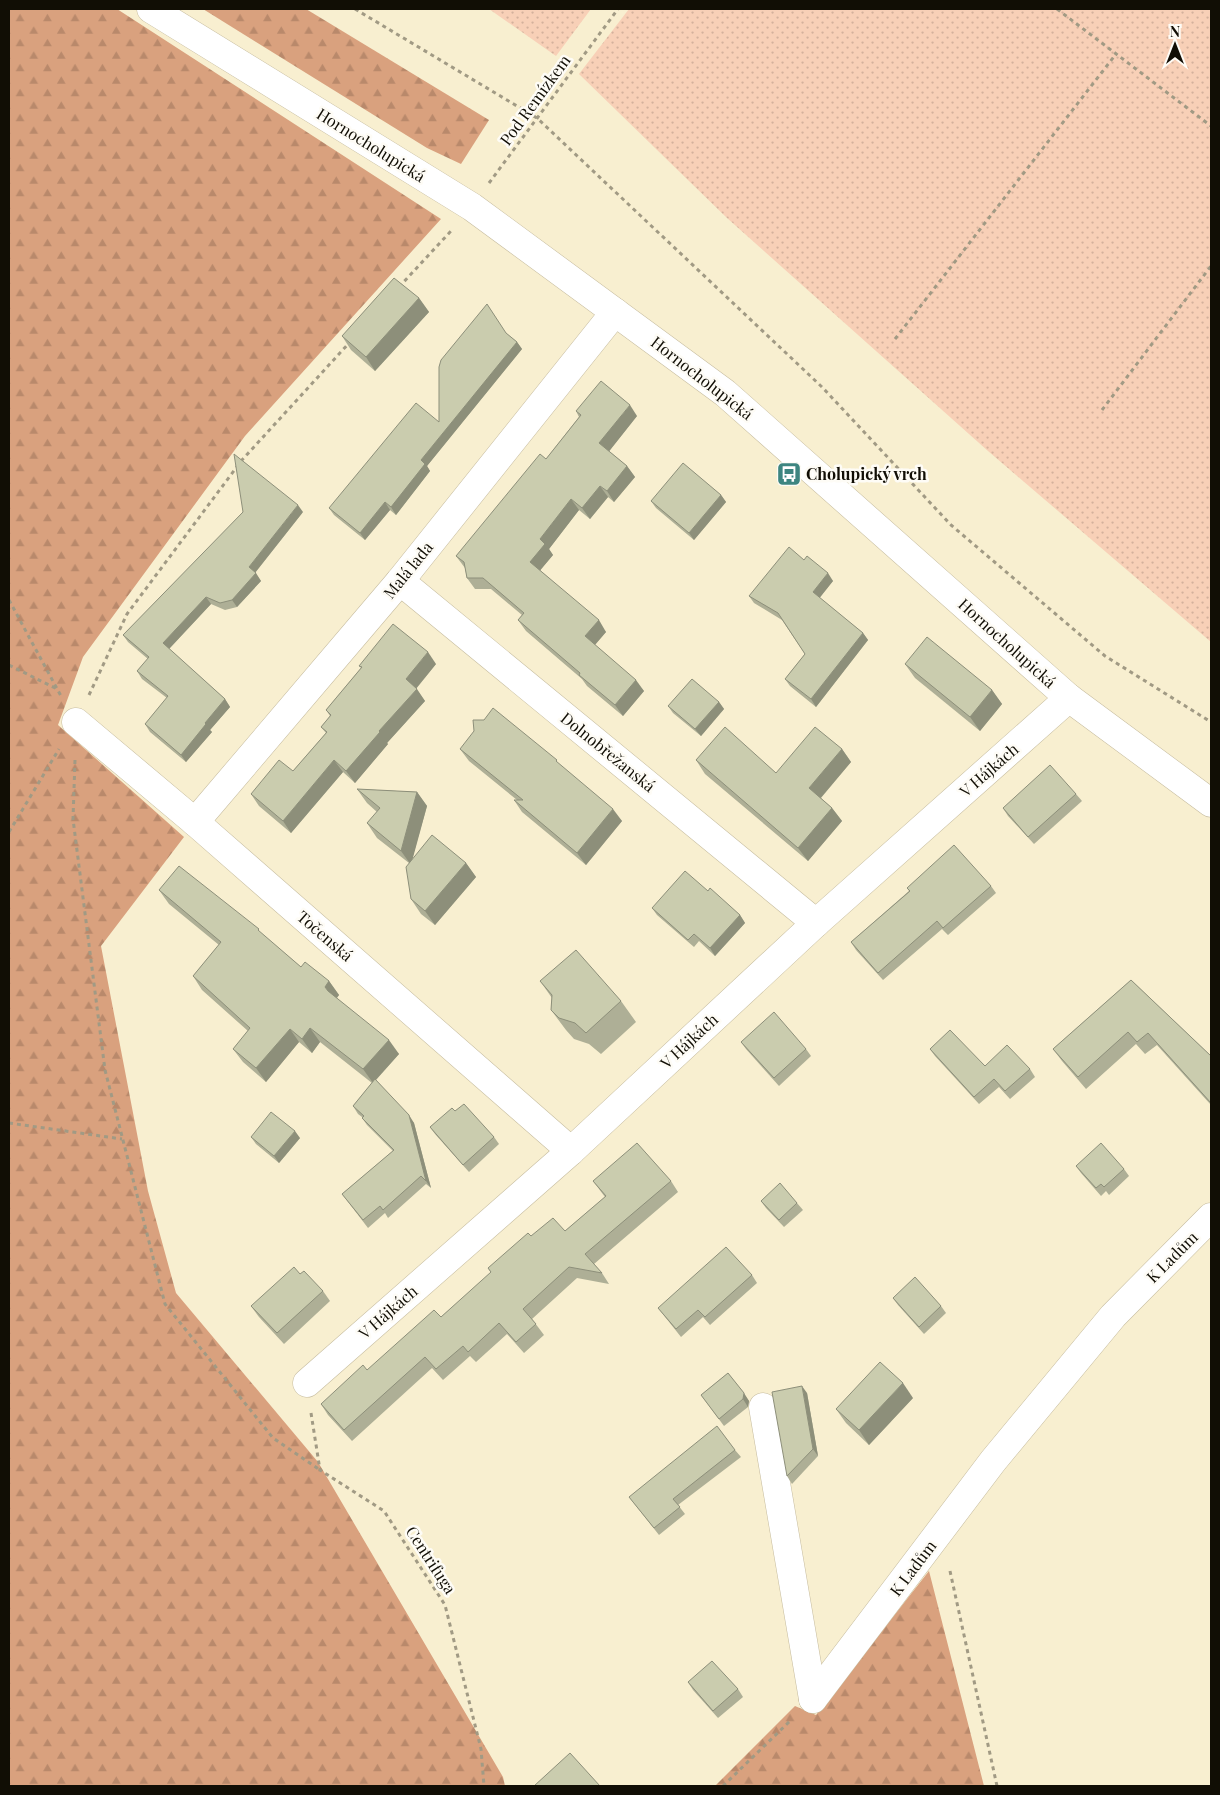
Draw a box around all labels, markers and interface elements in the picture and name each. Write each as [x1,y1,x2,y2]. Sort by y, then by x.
north arrow [1150,20,1200,70]
text: N [1170,22,1180,41]
street label: Pod Remízkem [495,50,574,149]
street label: Hornocholupická [313,103,429,186]
street label: Hornocholupická [647,331,758,424]
bus stop icon: Cholupický vrch [776,461,802,487]
place label: Cholupický vrch [806,463,927,484]
street label: Malá lada [378,537,437,603]
street label: Hornocholupická [954,593,1060,692]
street label: Dolnobřežanská [557,707,660,796]
street label: V Hájkách [954,738,1023,802]
street label: Točenská [293,906,358,966]
street label: V Hájkách [655,1008,722,1073]
street label: K Ladům [1141,1226,1202,1287]
street label: V Hájkách [353,1280,422,1344]
street label: Centrifuga [402,1522,461,1598]
street label: K Ladům [885,1536,940,1600]

